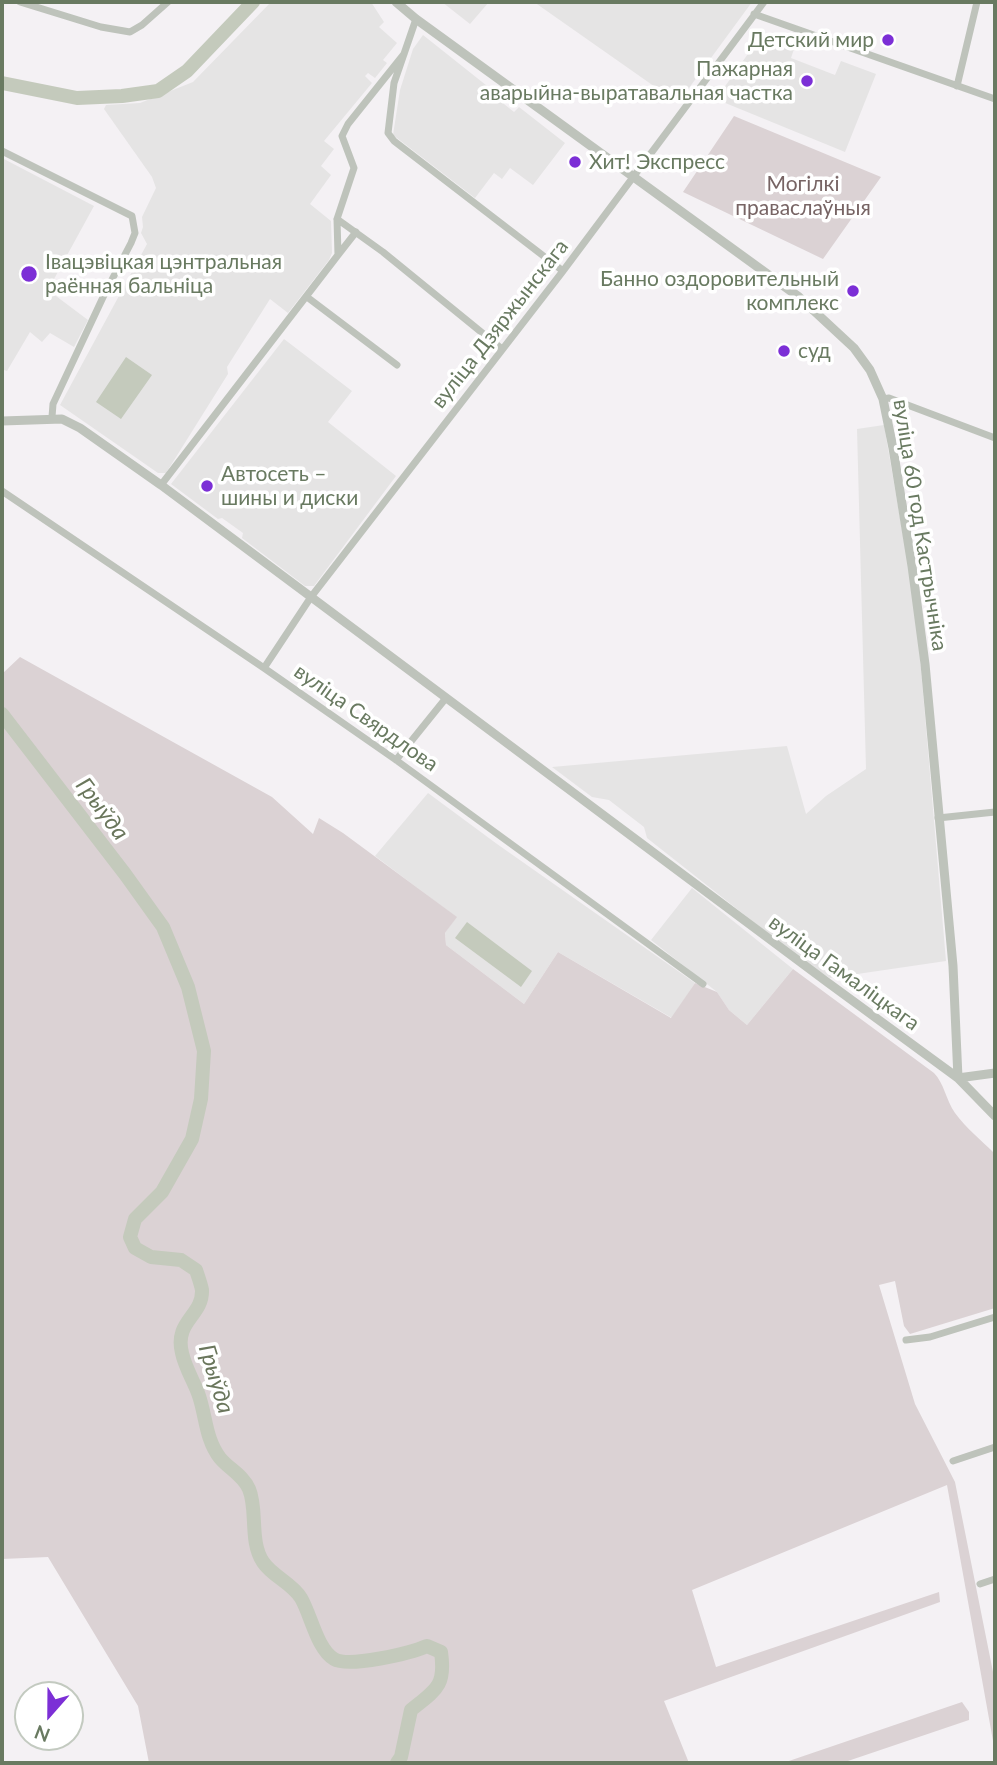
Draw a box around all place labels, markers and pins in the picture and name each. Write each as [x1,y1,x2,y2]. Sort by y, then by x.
place label: Детский мир [748,27,874,53]
marker: Детский мир [880,32,896,48]
place label: Пажарная аварыйна-выратавальная частка [480,56,793,106]
marker: Пажарная аварыйна-выратавальная частка [799,73,815,89]
place label: Хит! Экспресс [589,149,725,175]
marker: Хит! Экспресс [567,154,583,170]
place label: Івацэвіцкая цэнтральная раённая бальніца [45,249,282,299]
marker: Івацэвіцкая цэнтральная раённая бальніца [19,264,39,284]
place label: Банно оздоровительный комплекс [600,266,839,316]
marker: Банно оздоровительный комплекс [845,283,861,299]
place label: суд [798,338,831,364]
marker: суд [776,343,792,359]
place label: Автосеть – шины и диски [221,461,358,511]
marker: Автосеть – шины и диски [199,478,215,494]

